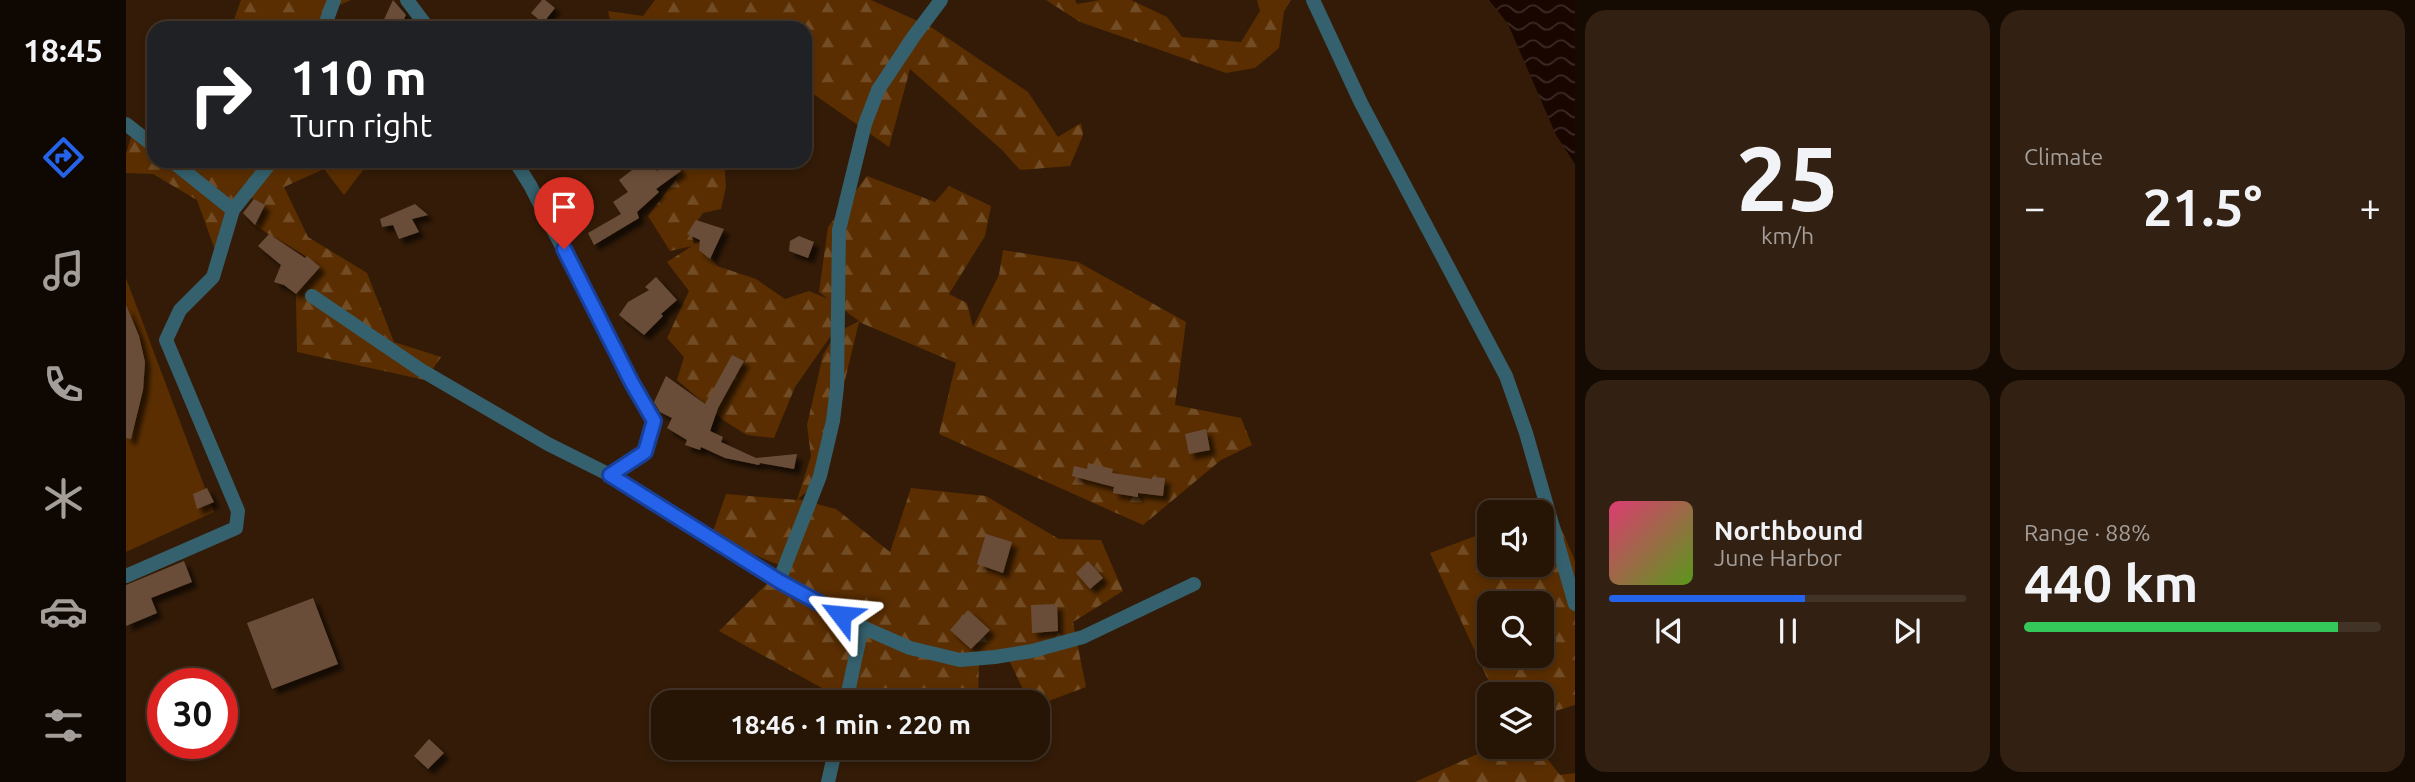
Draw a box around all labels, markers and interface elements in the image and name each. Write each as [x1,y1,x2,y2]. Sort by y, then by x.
text: 18:45 [23,32,103,68]
icon: right [175,49,266,140]
text: 110 m [290,49,427,104]
text: Turn right [290,107,432,143]
text: 25 [1736,126,1839,228]
icon: directions [39,133,88,182]
text: Climate [2024,144,2103,169]
pin [534,177,594,249]
text: 21.5° [2143,178,2262,236]
text: − [2024,186,2045,228]
text: + [2360,186,2381,228]
icon: arrive [545,188,583,226]
text: km/h [1761,223,1814,248]
icon: music [39,246,88,295]
icon: phone [39,360,88,409]
icon: climate [39,474,88,523]
map controls [1477,500,1554,759]
button: sound [1477,500,1554,577]
text: Northbound [1714,516,1863,545]
text: Range · 88% [2024,520,2151,545]
text: June Harbor [1714,545,1842,570]
text: 440 km [2024,554,2198,612]
position arrow [804,578,878,652]
icon: car [39,587,88,636]
button: search [1477,591,1554,668]
icon: previous [1650,612,1688,650]
icon: pause [1769,612,1807,650]
icon: next [1888,612,1926,650]
speed limit sign: 30 [147,668,238,759]
button: layers [1477,682,1554,759]
icon: filters [39,701,88,750]
text: 18:46 · 1 min · 220 m [730,710,971,739]

